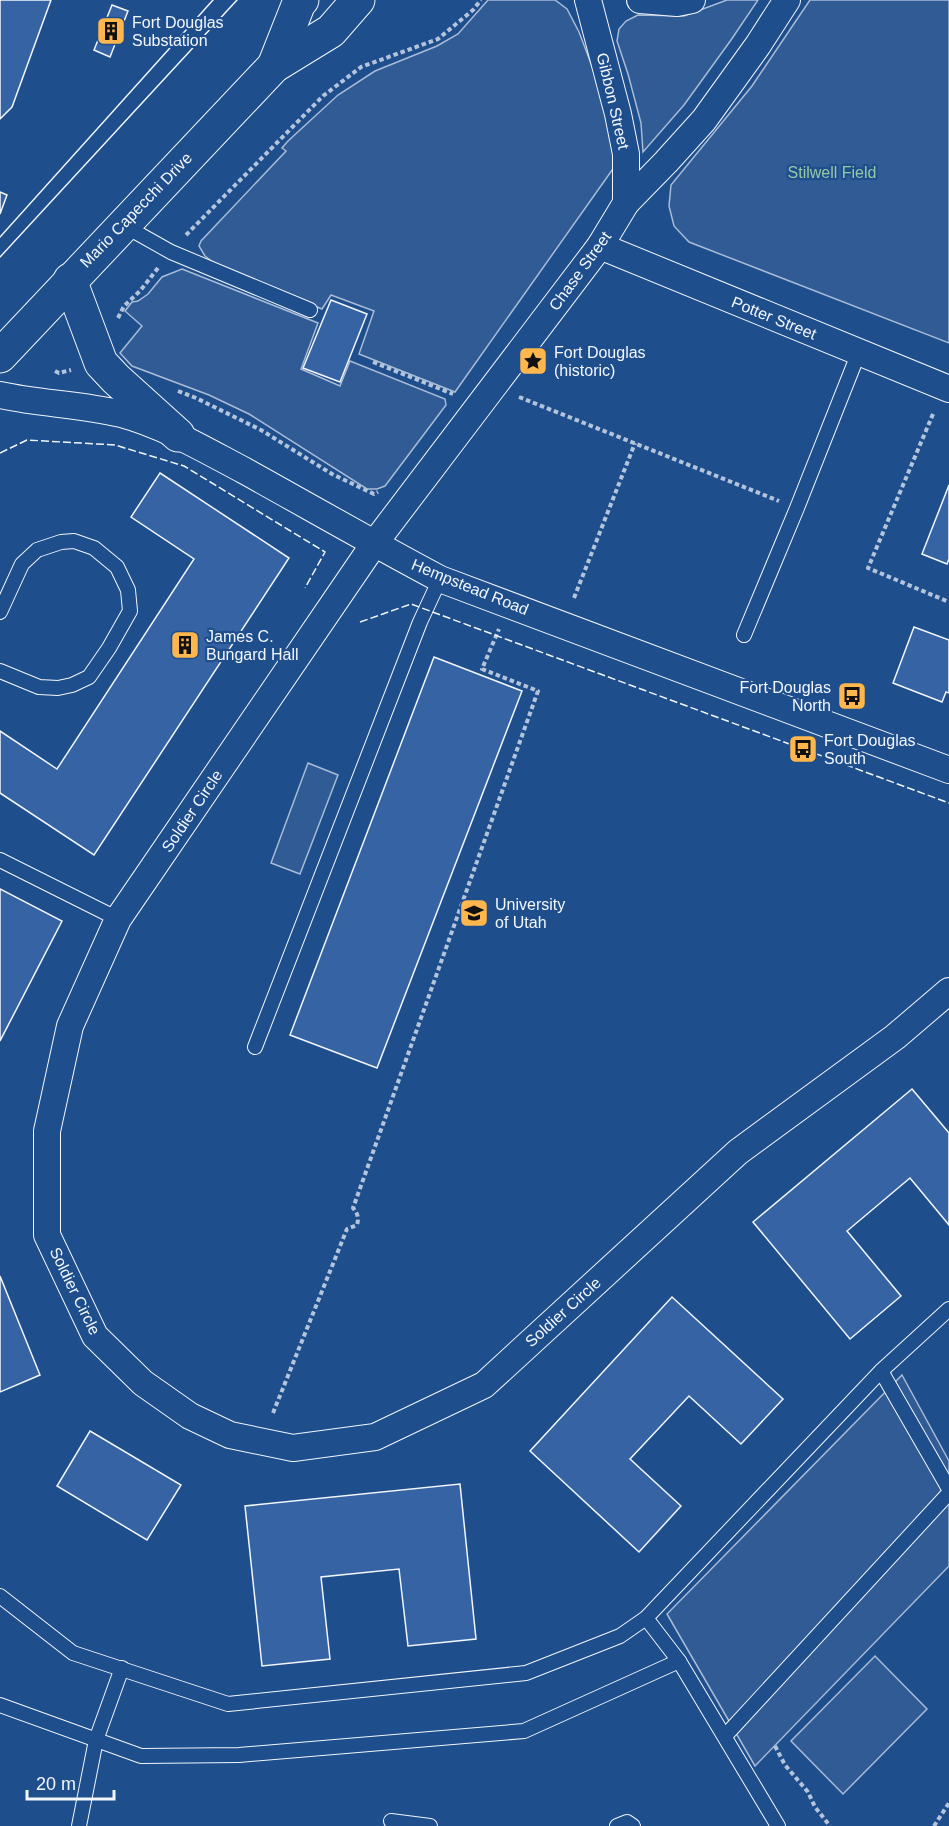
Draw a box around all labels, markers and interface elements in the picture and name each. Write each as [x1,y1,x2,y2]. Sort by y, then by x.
place label: Fort Douglas Substation [132,14,224,49]
building icon: Fort Douglas Substation [95,15,127,47]
street label: Gibbon Street [594,51,633,152]
street label: Mario Capecchi Drive [77,149,195,271]
park label: Stilwell Field [788,164,876,181]
street label: Chase Street [546,228,615,314]
street label: Potter Street [729,293,819,343]
place label: Fort Douglas (historic) [554,344,646,379]
place icon: Fort Douglas (historic) [517,345,549,377]
street label: Hempstead Road [409,556,531,618]
place label: James C. Bungard Hall [206,628,299,663]
building icon: James C. Bungard Hall [169,629,201,661]
place label: Fort Douglas North [739,679,831,714]
bus stop icon: Fort Douglas North [836,680,868,712]
place label: Fort Douglas South [824,732,916,767]
bus stop icon: Fort Douglas South [787,733,819,765]
street label: Soldier Circle [158,767,226,855]
place label: University of Utah [495,896,565,931]
school or university icon: University of Utah [458,897,490,929]
street label: Soldier Circle [47,1245,104,1338]
street label: Soldier Circle [522,1274,604,1350]
scale bar [27,1763,114,1801]
text: 20 m [36,1774,76,1794]

